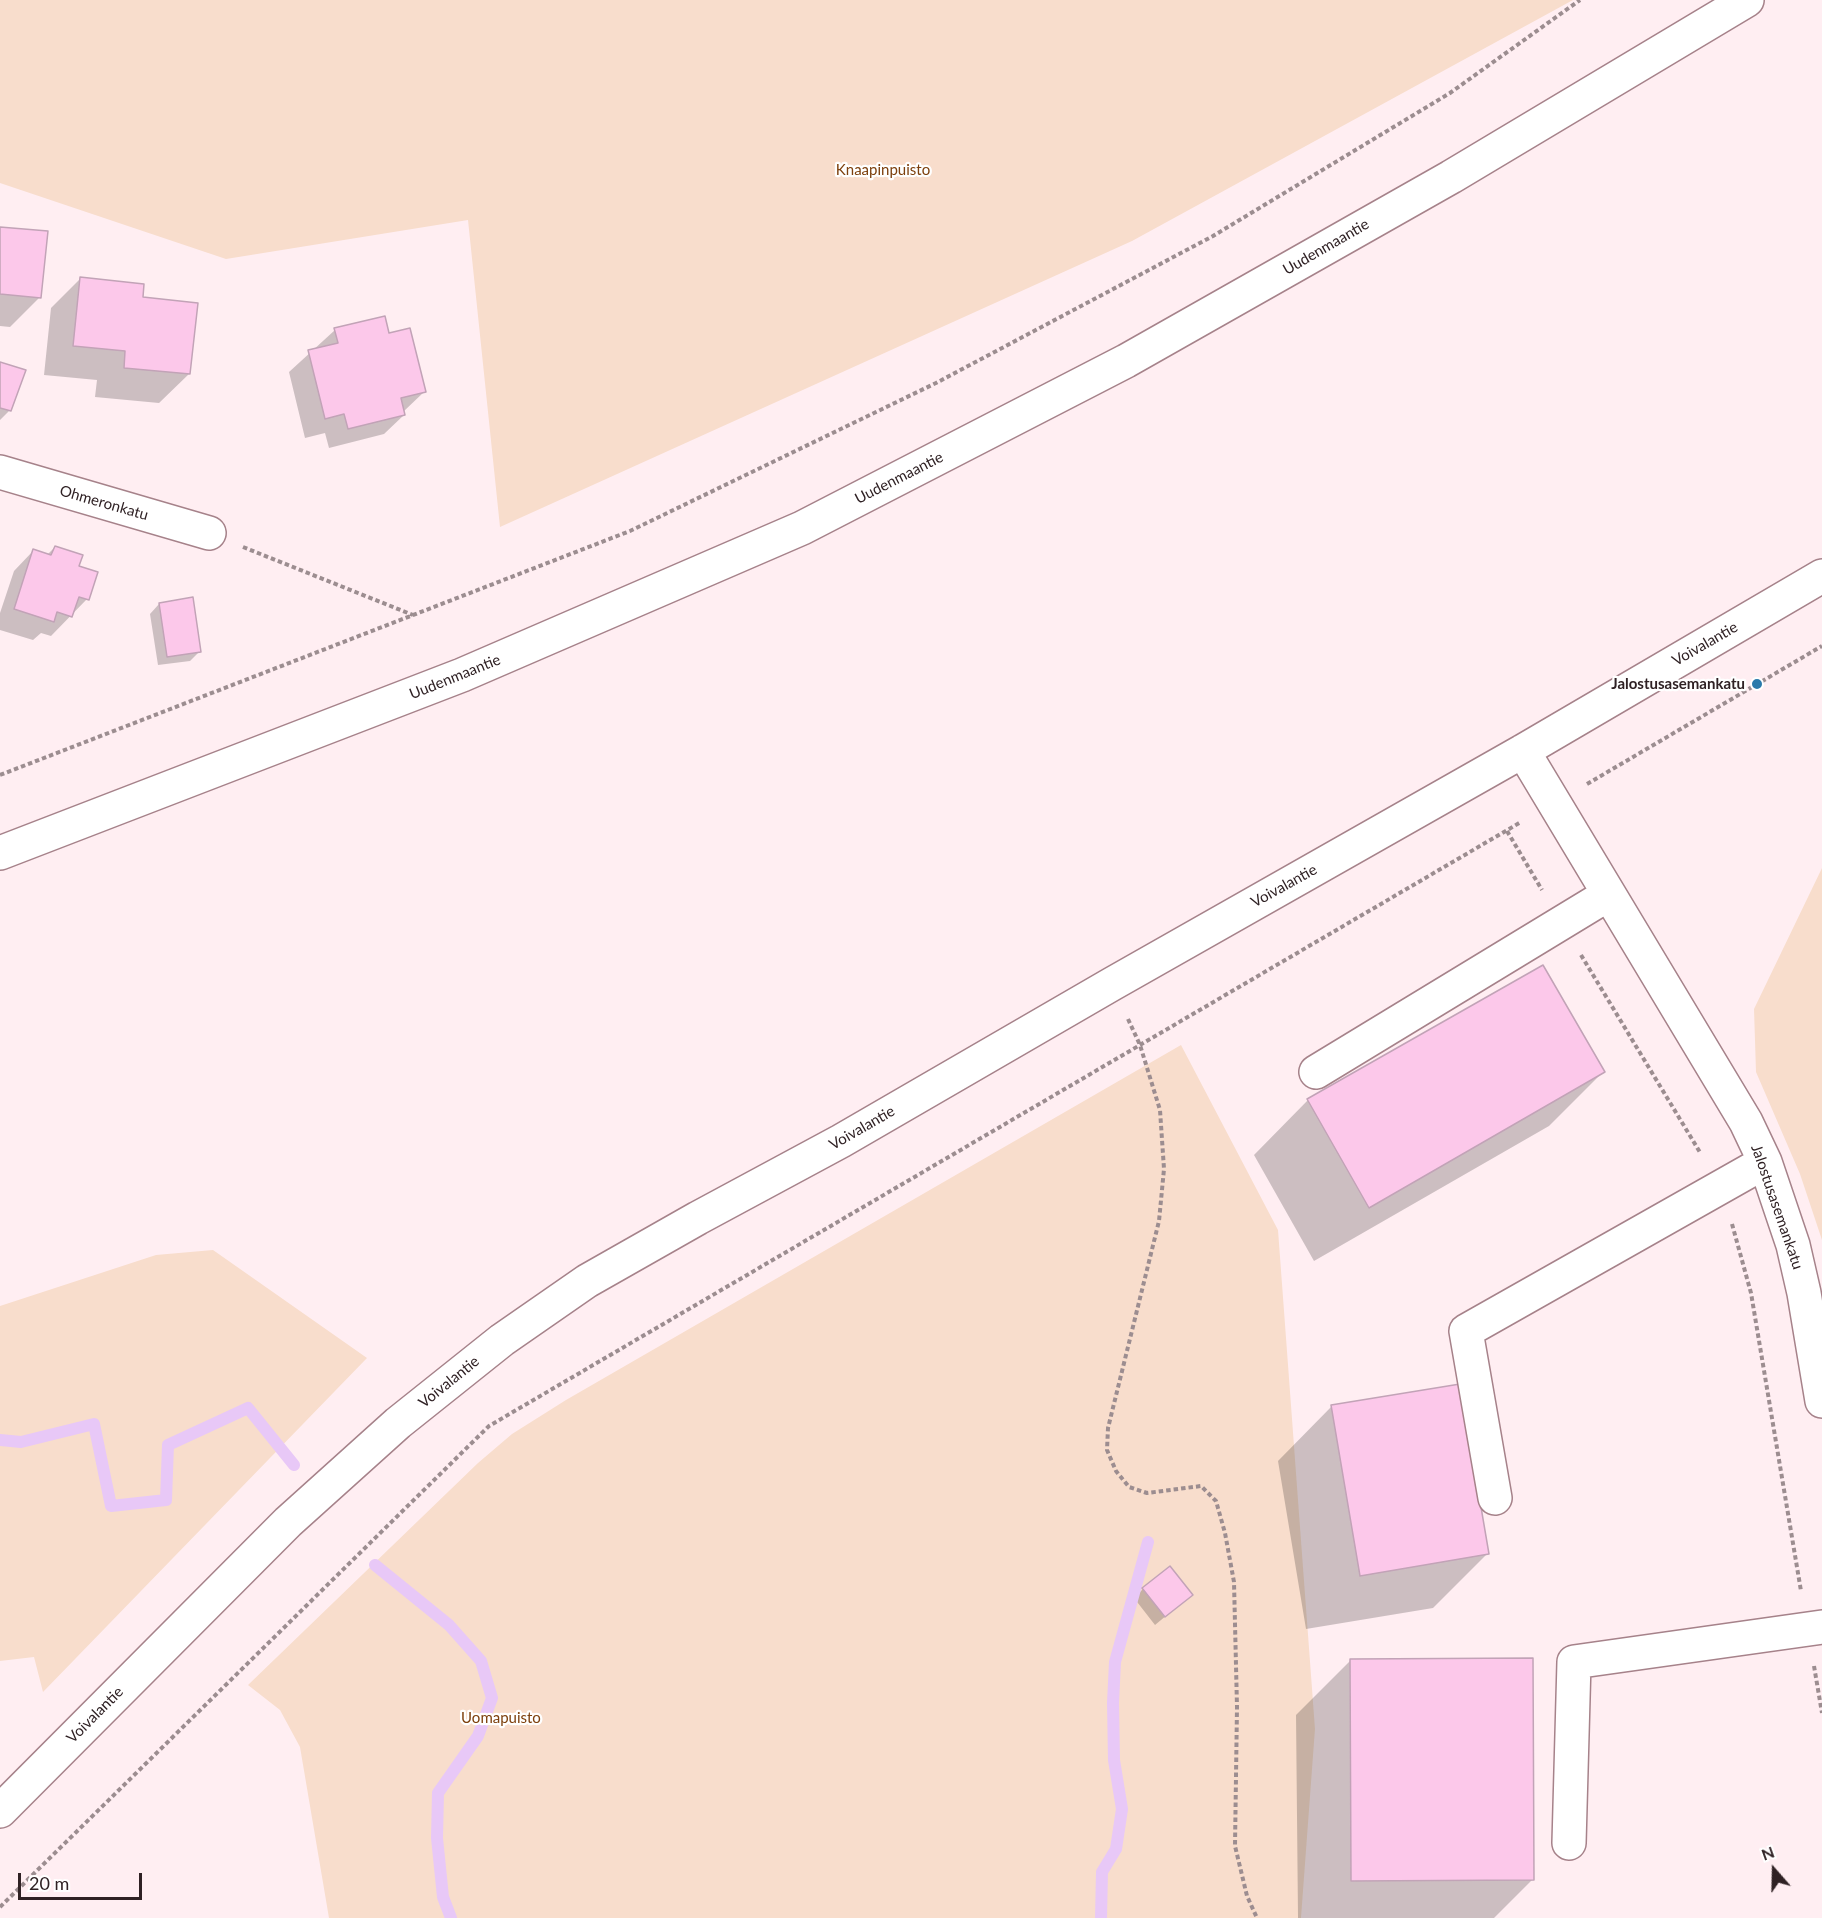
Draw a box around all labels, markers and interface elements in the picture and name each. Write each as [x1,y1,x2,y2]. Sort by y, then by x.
park label: Knaapinpuisto [836,161,930,179]
street label: Uudenmaantie [1280,215,1372,279]
street label: Uudenmaantie [852,448,946,508]
street label: Ohmeronkatu [58,482,150,524]
street label: Voivalantie [1669,618,1741,670]
street label: Uudenmaantie [407,651,503,703]
place label: Jalostusasemankatu [1611,675,1745,693]
marker: Jalostusasemankatu [1750,677,1764,691]
street label: Voivalantie [1248,861,1320,911]
street label: Voivalantie [826,1102,898,1154]
street label: Jalostusasemankatu [1747,1142,1807,1272]
street label: Voivalantie [415,1352,483,1412]
street label: Voivalantie [63,1683,127,1747]
park label: Uomapuisto [461,1709,541,1727]
north arrow [1744,1840,1804,1900]
text: N [1759,1842,1777,1864]
scale bar [21,1861,146,1899]
text: 20 m [29,1872,69,1894]

